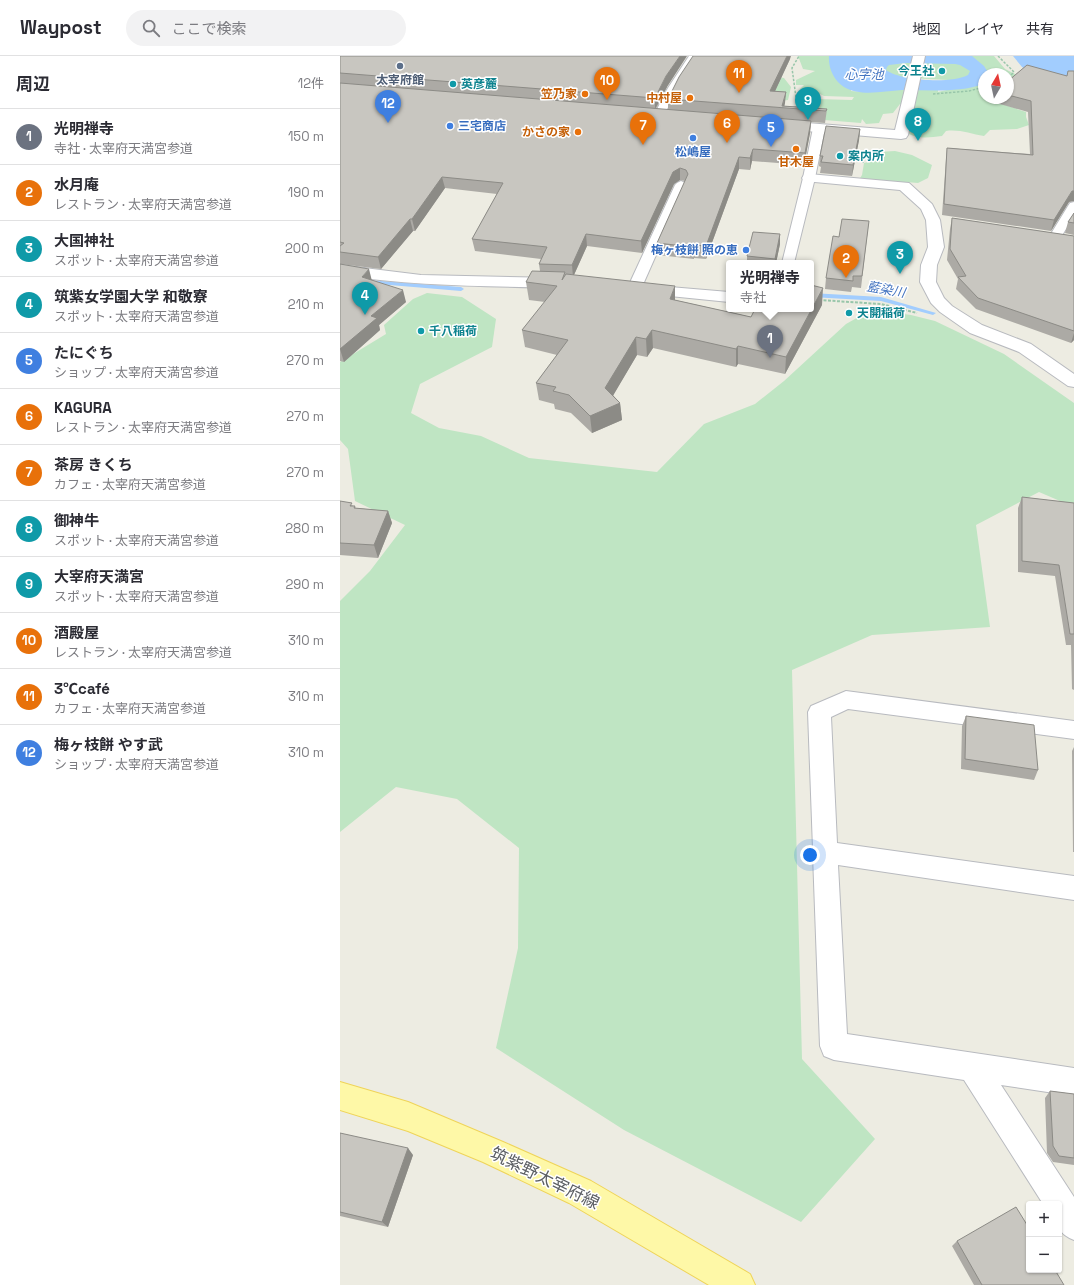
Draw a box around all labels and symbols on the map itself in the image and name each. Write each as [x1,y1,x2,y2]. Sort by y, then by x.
pin: 11 [726,60,752,93]
marker: 太宰府館 [395,61,405,71]
place label: 今王社 [898,63,934,79]
water label: 心字池 [844,66,885,83]
marker: 今王社 [937,66,947,76]
pin: 10 [594,67,620,100]
north arrow [978,68,1014,104]
place label: 太宰府館 [376,72,424,88]
place label: 英彦麓 [461,76,497,92]
marker: 英彦麓 [448,79,458,89]
place label: 笠乃家 [540,86,577,102]
pin: 9 [795,87,821,120]
marker: 笠乃家 [580,89,590,99]
pin: 12 [375,90,401,123]
place label: 中村屋 [646,90,682,106]
marker: 中村屋 [685,93,695,103]
pin: 8 [905,108,931,141]
pin: 6 [714,110,740,143]
pin: 7 [630,112,656,145]
pin: 5 [758,114,784,147]
place label: 三宅商店 [458,118,506,134]
marker: 三宅商店 [445,121,455,131]
place label: かさの家 [522,124,570,140]
marker: かさの家 [573,127,583,137]
marker: 松嶋屋 [688,133,698,143]
place label: 松嶋屋 [675,144,711,160]
marker: 甘木屋 [791,144,801,154]
place label: 案内所 [848,148,884,164]
marker: 案内所 [835,151,845,161]
place label: 甘木屋 [778,154,814,170]
pin: 3 [887,241,913,274]
place label: 梅ヶ枝餅 照の恵 [651,242,738,258]
marker: 梅ヶ枝餅 照の恵 [741,245,751,255]
pin: 2 [833,245,859,278]
water label: 藍染川 [865,278,909,302]
pin: 4 [352,282,378,315]
place label: 天開稲荷 [857,305,905,321]
marker: 天開稲荷 [844,308,854,318]
place label: 千八稲荷 [429,323,477,339]
pin: 1 [757,325,783,358]
marker: 千八稲荷 [416,326,426,336]
your location [800,845,820,865]
street label: 筑紫野太宰府線 [487,1142,603,1214]

